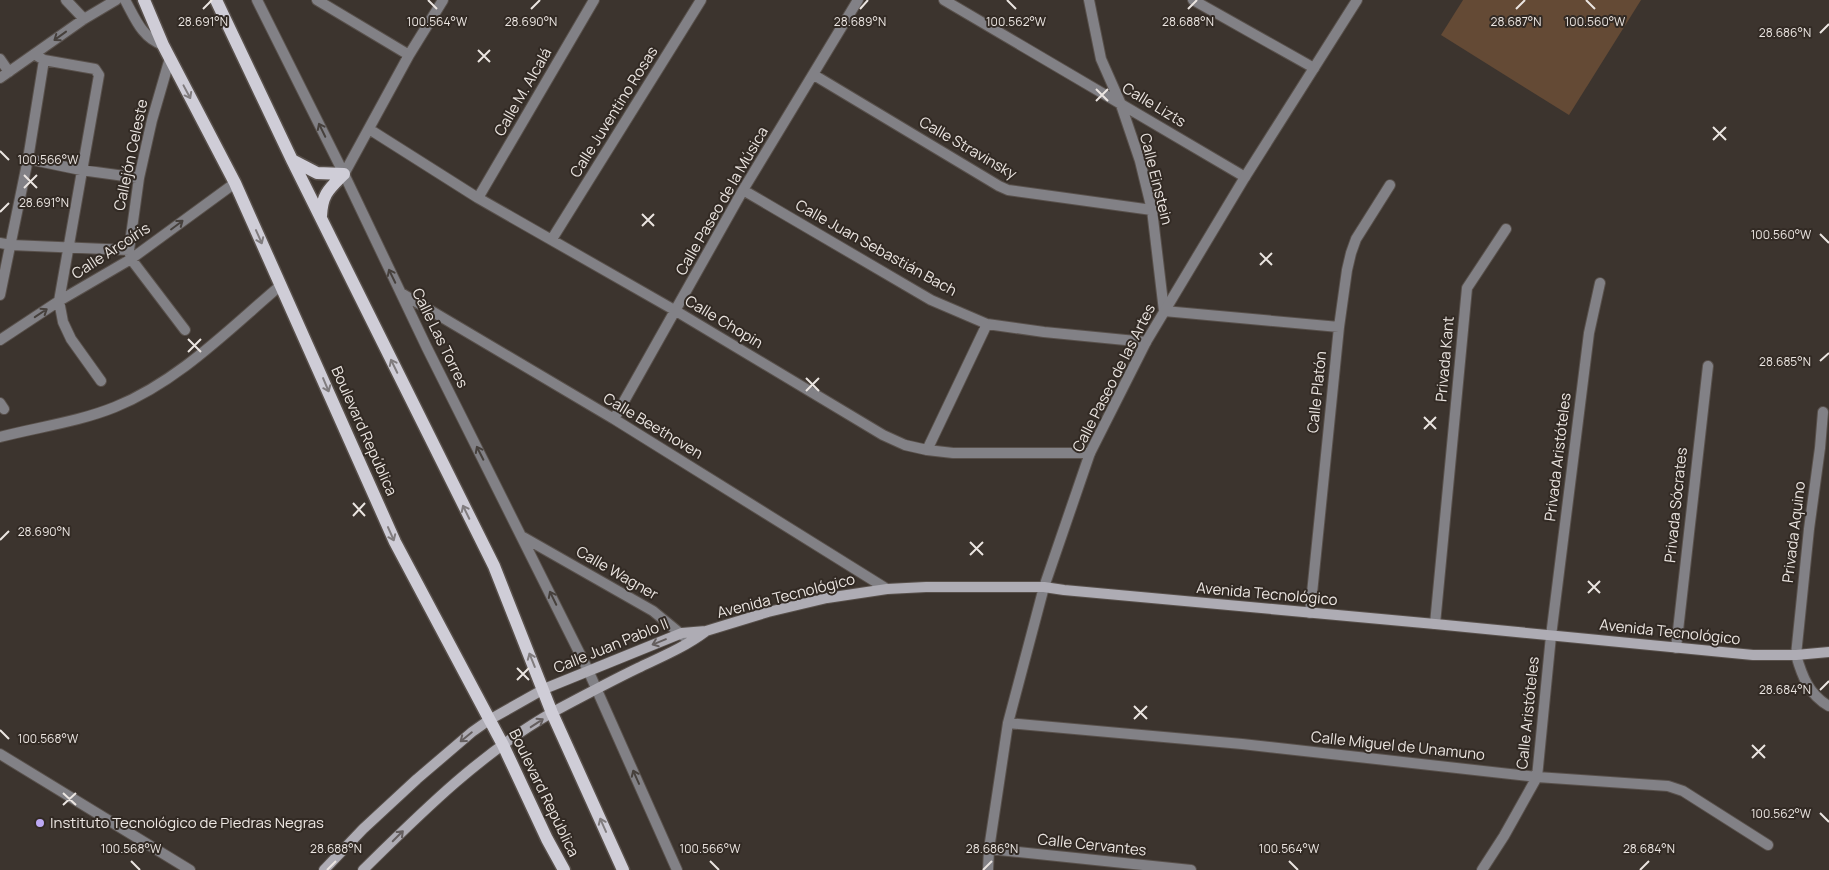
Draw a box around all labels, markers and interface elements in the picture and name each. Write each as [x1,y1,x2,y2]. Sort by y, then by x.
text: 28.691°N [178,13,228,30]
text: 100.564°W [407,13,468,30]
text: 28.690°N [505,13,557,30]
text: 28.689°N [834,13,886,30]
text: 100.562°W [986,13,1047,30]
text: 28.688°N [1162,13,1214,30]
text: 28.687°N [1491,13,1541,30]
text: 100.560°W [1565,13,1626,30]
text: 28.686°N [1759,24,1811,41]
one-way arrow [53,31,67,41]
street label: Calle Juventino Rosas [565,42,663,181]
street label: Calle M. Alcalá [489,44,556,140]
street label: Calle Lizts [1118,77,1190,132]
one-way arrow [182,84,192,99]
street label: Callejón Celeste [108,97,153,213]
street label: Calle Stravinsky [916,111,1021,184]
one-way arrow [316,122,326,137]
street label: Calle Paseo de la Música [670,123,773,279]
street label: Calle Einstein [1135,131,1178,227]
text: 100.566°W [18,151,79,168]
text: 28.691°N [19,194,69,211]
street label: Calle Juan Sebastián Bach [792,194,961,301]
street label: Calle Arcoíris [67,217,154,284]
one-way arrow [170,220,184,230]
text: 100.560°W [1751,226,1812,243]
one-way arrow [255,229,265,244]
one-way arrow [387,269,397,284]
street label: Calle Las Torres [407,284,474,391]
street label: Calle Chopin [681,290,767,353]
street label: Calle Paseo de las Artes [1067,300,1160,456]
one-way arrow [34,308,48,318]
street label: Privada Kant [1430,315,1459,403]
street label: Calle Platón [1302,350,1331,434]
text: 28.685°N [1759,353,1811,370]
one-way arrow [389,359,398,374]
street label: Boulevard República [326,363,402,499]
one-way arrow [321,377,331,392]
street label: Calle Beethoven [599,388,707,464]
street label: Privada Aristóteles [1539,391,1576,522]
one-way arrow [475,446,484,461]
street label: Privada Sócrates [1659,446,1692,564]
street label: Privada Aquino [1777,480,1810,584]
one-way arrow [461,505,470,520]
text: 28.690°N [18,523,70,540]
one-way arrow [387,526,397,541]
street label: Calle Wagner [572,541,663,605]
street label: Avenida Tecnológico [715,568,857,623]
street label: Avenida Tecnológico [1196,577,1339,610]
one-way arrow [548,591,557,606]
street label: Calle Juan Pablo II [550,613,671,678]
street label: Avenida Tecnológico [1599,614,1742,649]
one-way arrow [652,638,667,648]
one-way arrow [527,653,536,668]
street label: Calle Aristóteles [1511,655,1544,770]
text: 28.684°N [1759,681,1811,698]
one-way arrow [530,717,544,728]
street label: Boulevard República [504,725,585,860]
street label: Calle Miguel de Unamuno [1310,726,1486,765]
text: 100.568°W [18,730,79,747]
one-way arrow [460,731,473,742]
one-way arrow [631,770,641,785]
text: 100.562°W [1751,805,1812,822]
place label: Instituto Tecnológico de Piedras Negras [50,812,324,833]
marker: Instituto Tecnológico de Piedras Negras [34,817,46,829]
one-way arrow [597,818,607,833]
street label: Calle Cervantes [1036,828,1148,861]
one-way arrow [392,830,404,842]
text: 100.568°W [101,840,162,857]
text: 28.688°N [310,840,362,857]
text: 100.566°W [680,840,741,857]
text: 28.686°N [966,840,1018,857]
text: 100.564°W [1259,840,1320,857]
text: 28.684°N [1623,840,1675,857]

